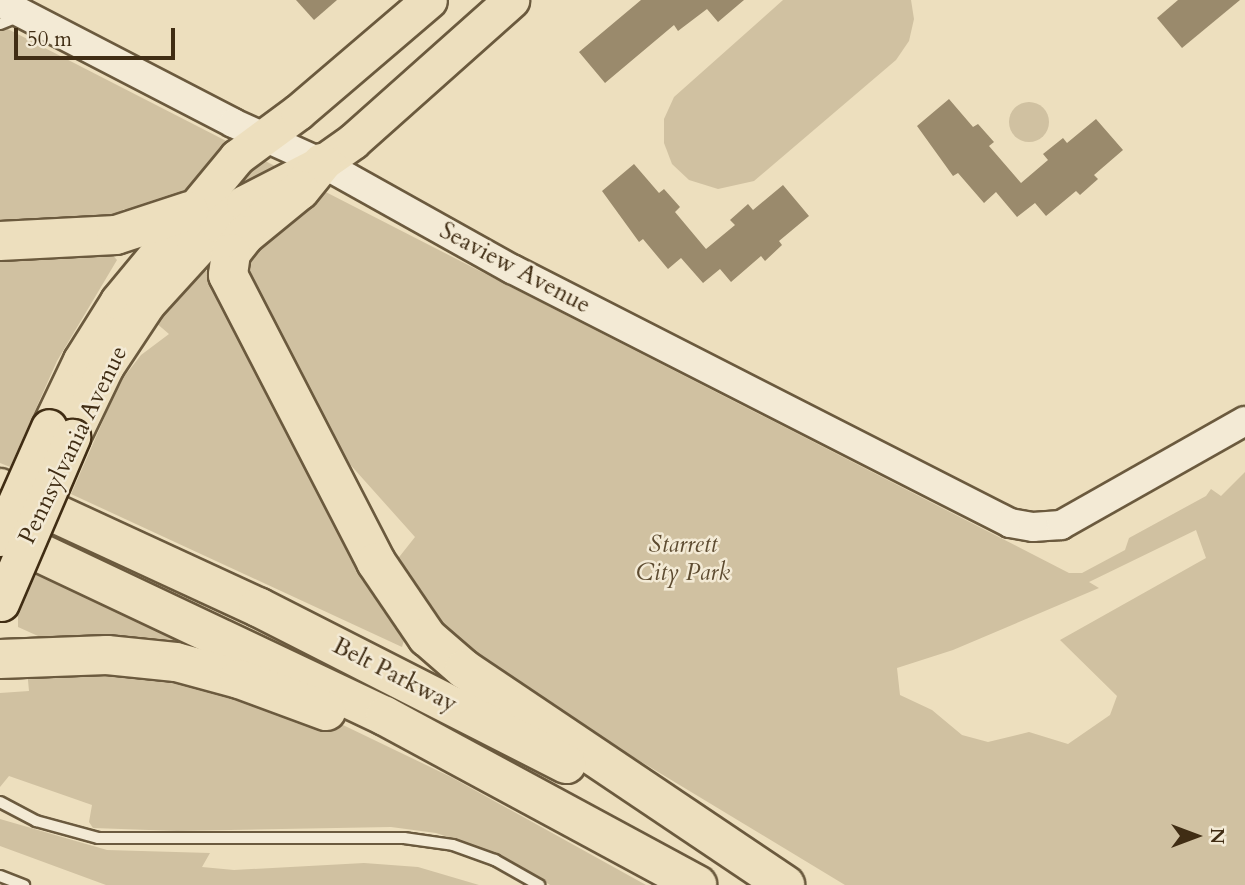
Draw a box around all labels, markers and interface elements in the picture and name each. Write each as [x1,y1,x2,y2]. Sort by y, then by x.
scale bar [18,14,178,58]
text: 50 m [27,25,72,54]
street label: Seaview Avenue [435,216,595,320]
street label: Pennsylvania Avenue [13,341,133,549]
park label: Starrett City Park [636,531,730,587]
street label: Belt Parkway [328,631,462,719]
north arrow [1161,801,1231,871]
text: N [1204,828,1230,844]

